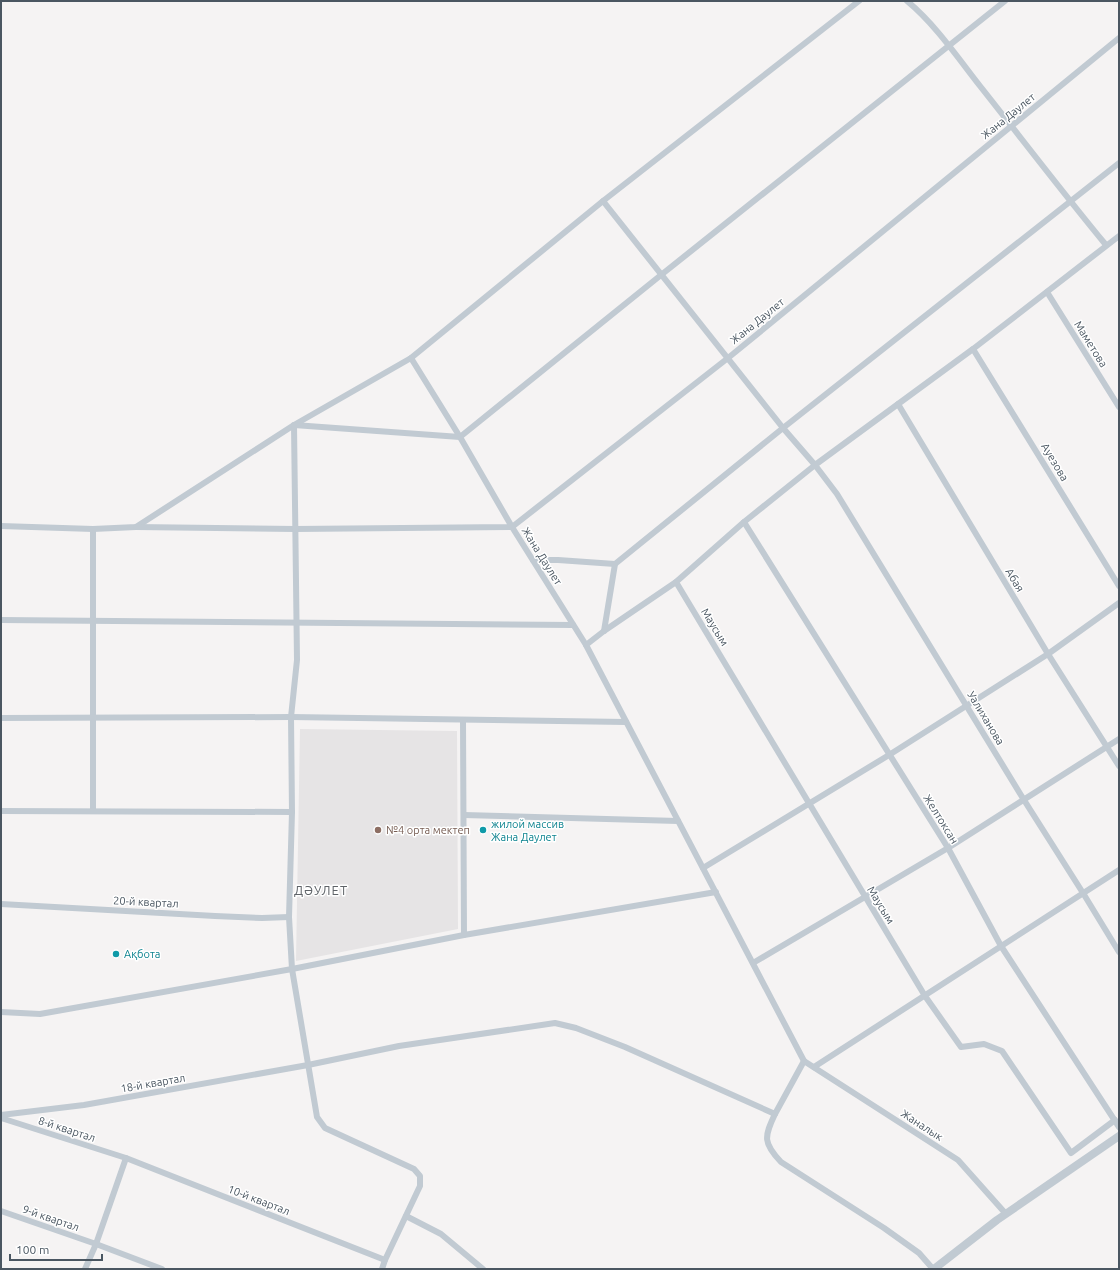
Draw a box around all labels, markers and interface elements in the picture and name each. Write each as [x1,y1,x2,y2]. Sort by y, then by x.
street label: Жана Даулет [979,91,1037,141]
street label: Жана Даулет [728,296,786,346]
street label: Маметова [1072,319,1110,369]
street label: Ауезова [1039,441,1071,483]
street label: Жана Даулет [520,525,565,587]
street label: Абая [1003,566,1027,594]
street label: Маусым [699,606,731,648]
street label: Уалиханова [965,689,1007,747]
street label: Желтоксан [921,792,961,846]
place label: жилой массив Жана Даулет [491,818,564,843]
place label: №4 орта мектеп [386,824,470,836]
marker: №4 орта мектеп [373,825,383,835]
marker: жилой массив Жана Даулет [478,825,488,835]
district label: ДӘУЛЕТ [294,883,348,897]
street label: Маусым [865,884,897,926]
street label: 20-й квартал [113,894,179,910]
place label: Ақбота [124,948,160,960]
marker: Ақбота [111,949,121,959]
street label: 18-й квартал [120,1071,186,1095]
street label: Жаналык [899,1107,945,1143]
street label: 8-й квартал [37,1114,97,1144]
street label: 10-й квартал [226,1183,292,1217]
street label: 9-й квартал [21,1203,81,1233]
scale bar [10,1236,102,1262]
text: 100 m [16,1243,49,1256]

